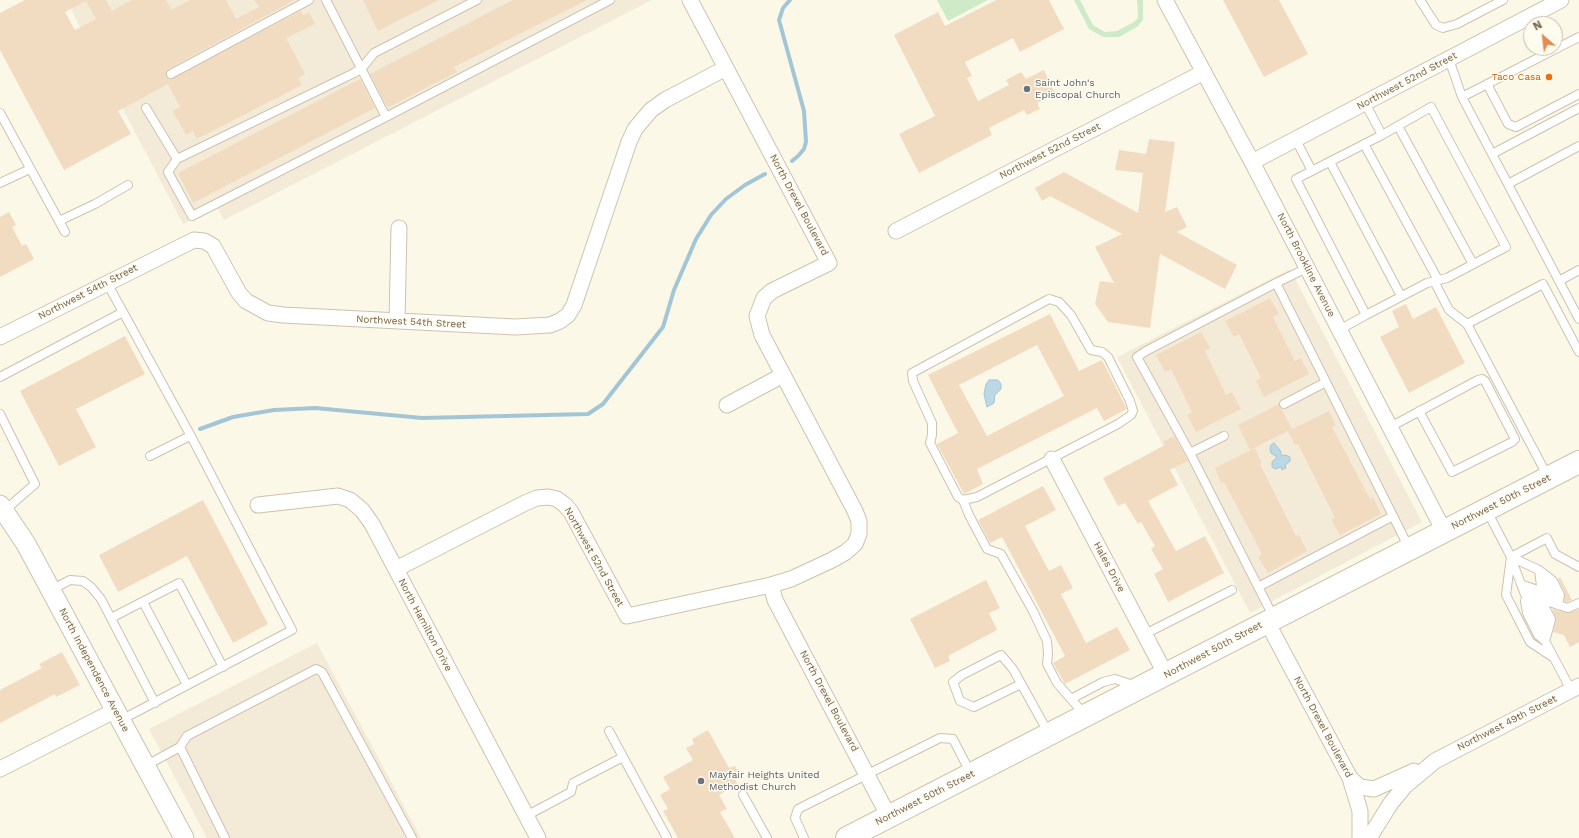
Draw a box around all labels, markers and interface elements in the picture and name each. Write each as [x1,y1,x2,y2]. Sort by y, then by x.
north arrow [1523,16,1563,56]
text: N [1531,18,1544,33]
street label: Northwest 52nd Street [1355,49,1459,113]
place label: Taco Casa [1492,71,1541,83]
marker: Taco Casa [1544,72,1554,82]
place label: Saint John's Episcopal Church [1035,77,1121,100]
marker: Saint John's Episcopal Church [1022,84,1032,94]
street label: Northwest 52nd Street [997,120,1103,182]
street label: North Drexel Boulevard [767,152,831,258]
street label: North Brookline Avenue [1274,211,1338,319]
street label: Northwest 54th Street [36,262,140,322]
street label: Northwest 54th Street [356,313,466,331]
street label: Northwest 50th Street [1449,472,1553,532]
street label: Northwest 52nd Street [562,505,626,609]
street label: Hales Drive [1091,540,1127,594]
street label: North Hamilton Drive [395,576,455,674]
street label: North Independence Avenue [56,606,132,734]
street label: Northwest 50th Street [1162,619,1264,681]
street label: North Drexel Boulevard [797,648,861,754]
street label: North Drexel Boulevard [1291,674,1355,780]
street label: Northwest 49th Street [1455,693,1559,753]
street label: Northwest 50th Street [873,768,977,828]
place label: Mayfair Heights United Methodist Church [709,769,820,792]
marker: Mayfair Heights United Methodist Church [696,776,706,786]

